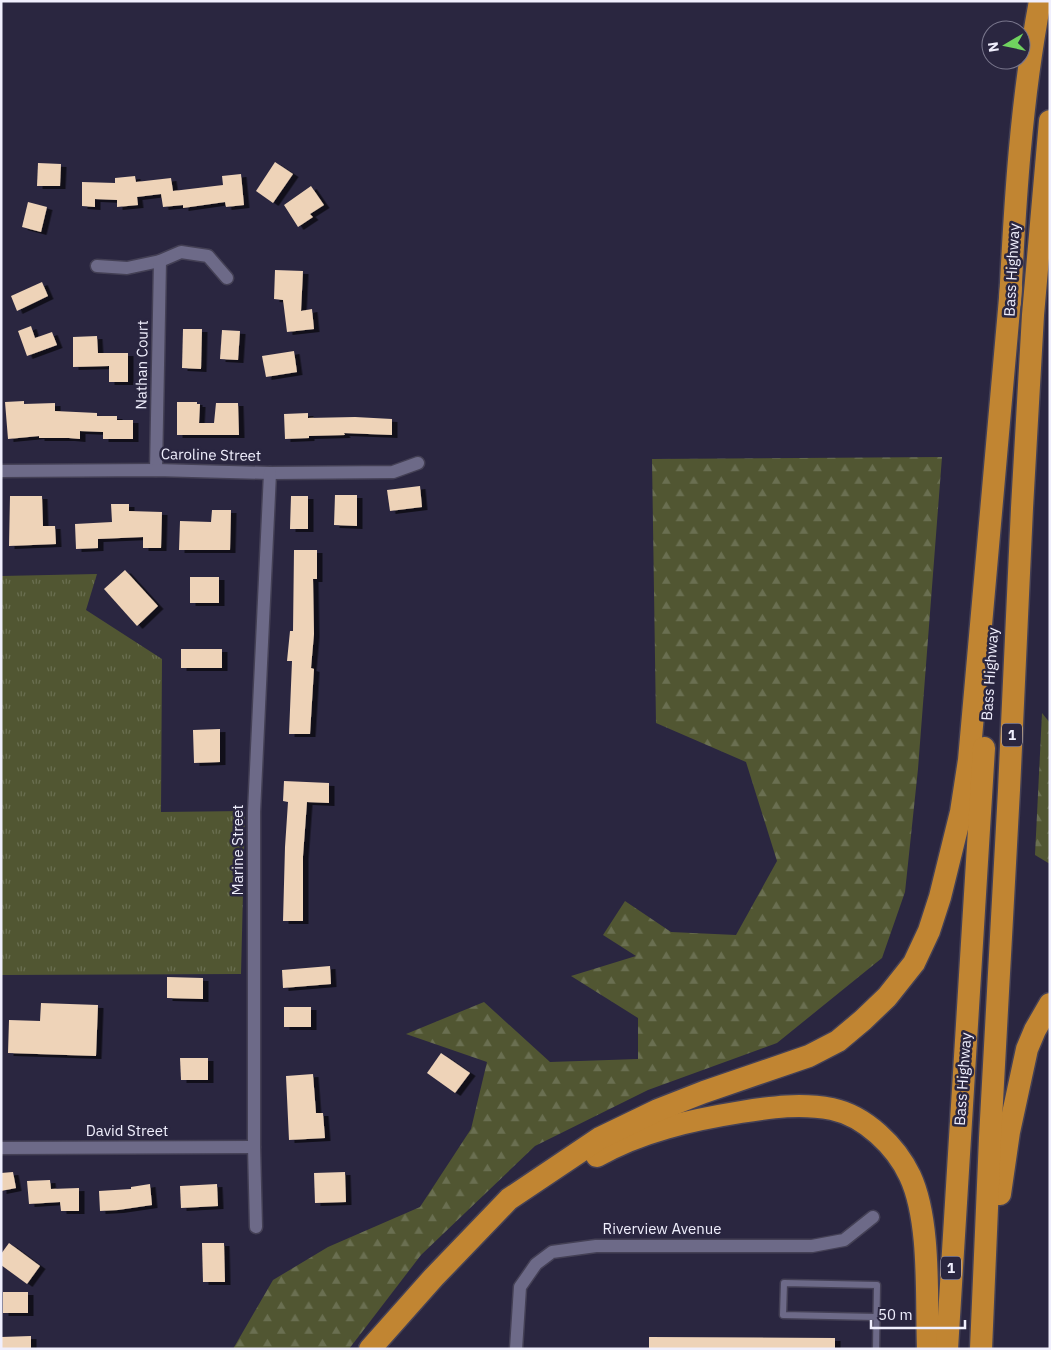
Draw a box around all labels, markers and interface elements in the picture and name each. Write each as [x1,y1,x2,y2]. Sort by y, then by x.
north arrow [981,20,1031,70]
text: N [983,41,1003,53]
street label: Bass Highway [1000,222,1023,317]
street label: Nathan Court [131,320,152,410]
street label: Caroline Street [161,444,261,465]
street label: Bass Highway [977,626,1002,721]
road number: 1 [1002,724,1022,746]
street label: Marine Street [228,805,247,895]
street label: Bass Highway [950,1031,975,1126]
street label: David Street [86,1121,168,1140]
street label: Riverview Avenue [603,1219,721,1238]
road number: 1 [941,1256,961,1280]
scale bar [871,1298,965,1330]
text: 50 m [878,1305,913,1324]

